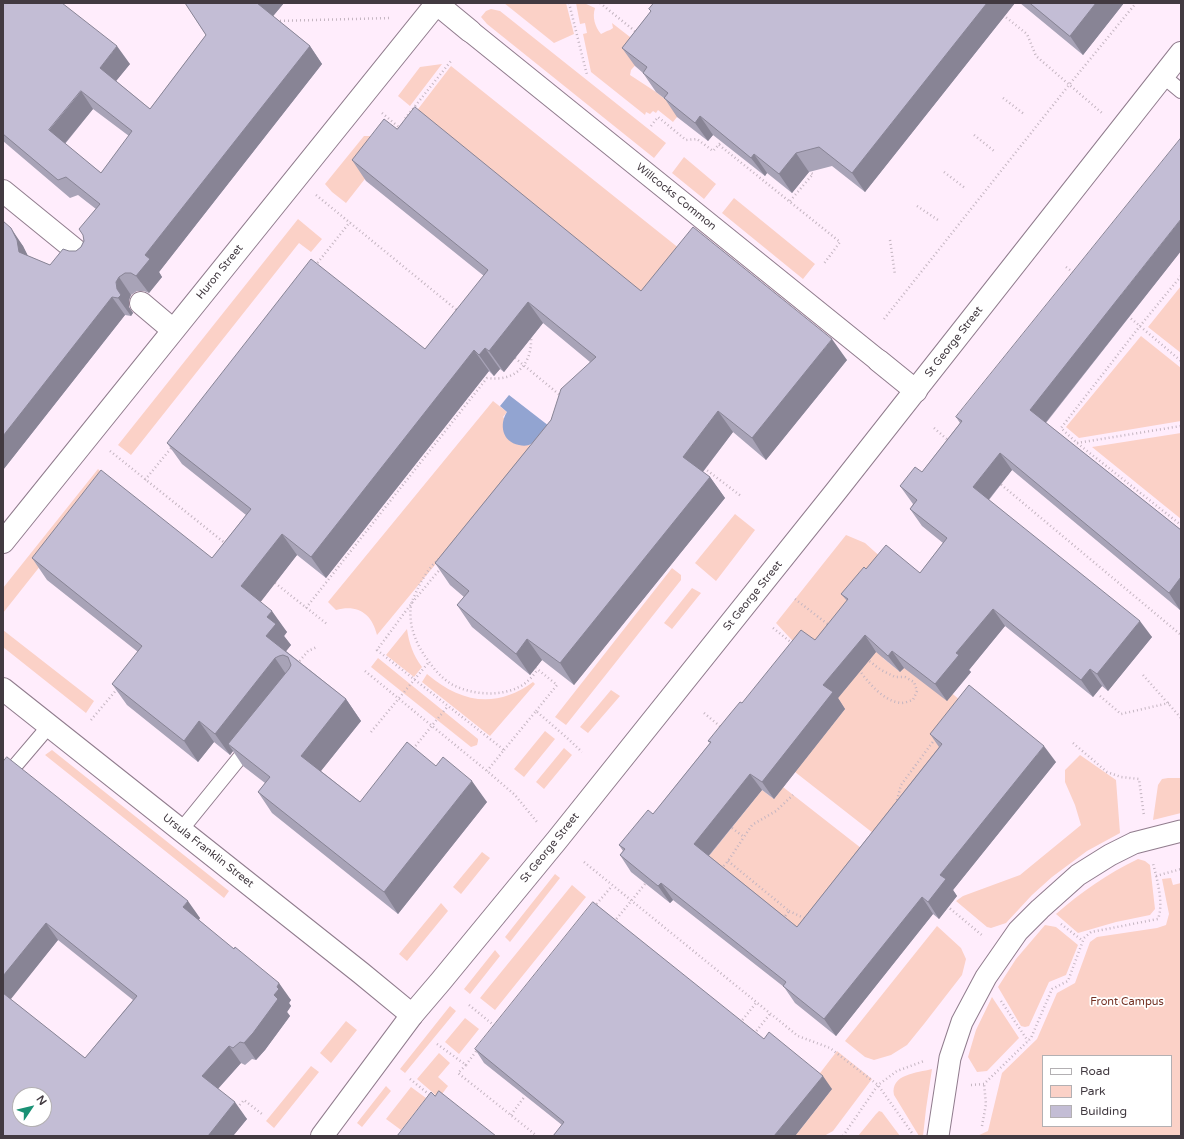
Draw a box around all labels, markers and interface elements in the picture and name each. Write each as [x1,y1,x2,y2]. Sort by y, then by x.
street label: Willcocks Common [633,161,719,233]
street label: Huron Street [194,242,246,302]
street label: St George Street [922,304,986,380]
street label: St George Street [721,558,785,634]
street label: St George Street [518,810,582,886]
street label: Ursula Franklin Street [160,811,256,891]
park label: Front Campus [1090,995,1164,1009]
legend [1042,1055,1172,1127]
text: Road [1080,1064,1110,1078]
text: Park [1080,1084,1106,1098]
north arrow [12,1087,52,1127]
text: N [34,1093,49,1108]
text: Building [1080,1104,1127,1118]

